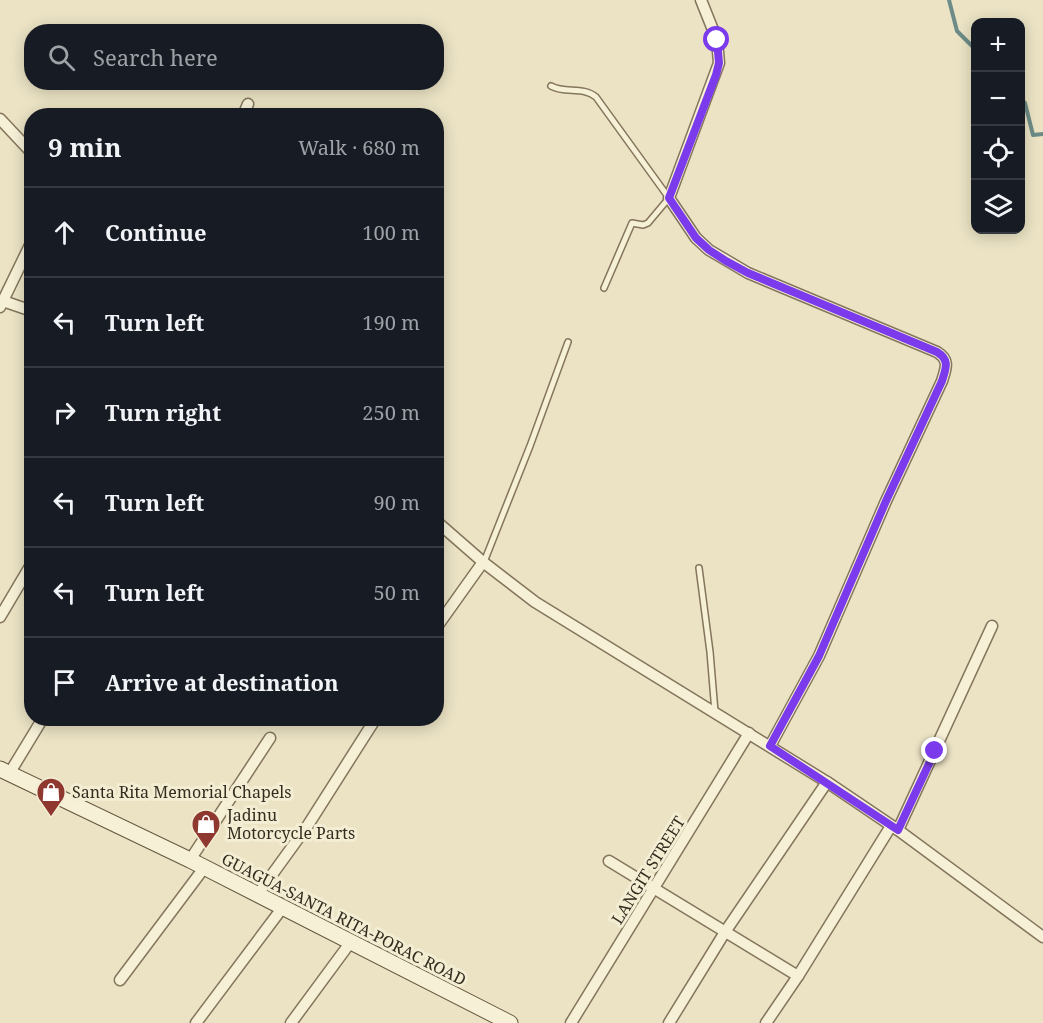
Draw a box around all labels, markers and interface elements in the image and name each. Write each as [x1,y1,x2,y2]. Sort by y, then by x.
map controls [971,18,1025,234]
button: + [971,18,1025,72]
search box [24,24,444,90]
route start [703,26,729,52]
icon: search [45,41,78,74]
text: Search here [93,42,218,72]
button: − [971,72,1025,126]
button: locate [971,126,1025,180]
text: 9 min [48,129,122,165]
text: Walk · 680 m [298,134,420,161]
button: layers [971,180,1025,234]
icon: ahead [48,216,81,249]
text: Continue [105,217,207,247]
text: 100 m [362,219,420,246]
icon: left [48,306,81,339]
text: Turn left [105,307,204,337]
text: 190 m [362,309,420,336]
icon: right [48,396,81,429]
text: Turn right [105,397,221,427]
text: 250 m [362,399,420,426]
icon: left [48,486,81,519]
text: Turn left [105,487,204,517]
text: 90 m [374,489,420,516]
icon: left [48,576,81,609]
text: Turn left [105,577,204,607]
text: 50 m [374,579,420,606]
icon: arrive [48,666,81,699]
text: Arrive at destination [105,667,339,697]
route end [921,737,947,763]
shop icon: Santa Rita Memorial Chapels [35,776,67,818]
place label: Santa Rita Memorial Chapels [72,781,292,803]
place label: Jadinu Motorcycle Parts [226,804,355,844]
shop icon: Jadinu Motorcycle Parts [190,808,222,850]
street label: LANGIT STREET [606,812,690,928]
street label: GUAGUA-SANTA RITA-PORAC ROAD [218,848,470,990]

